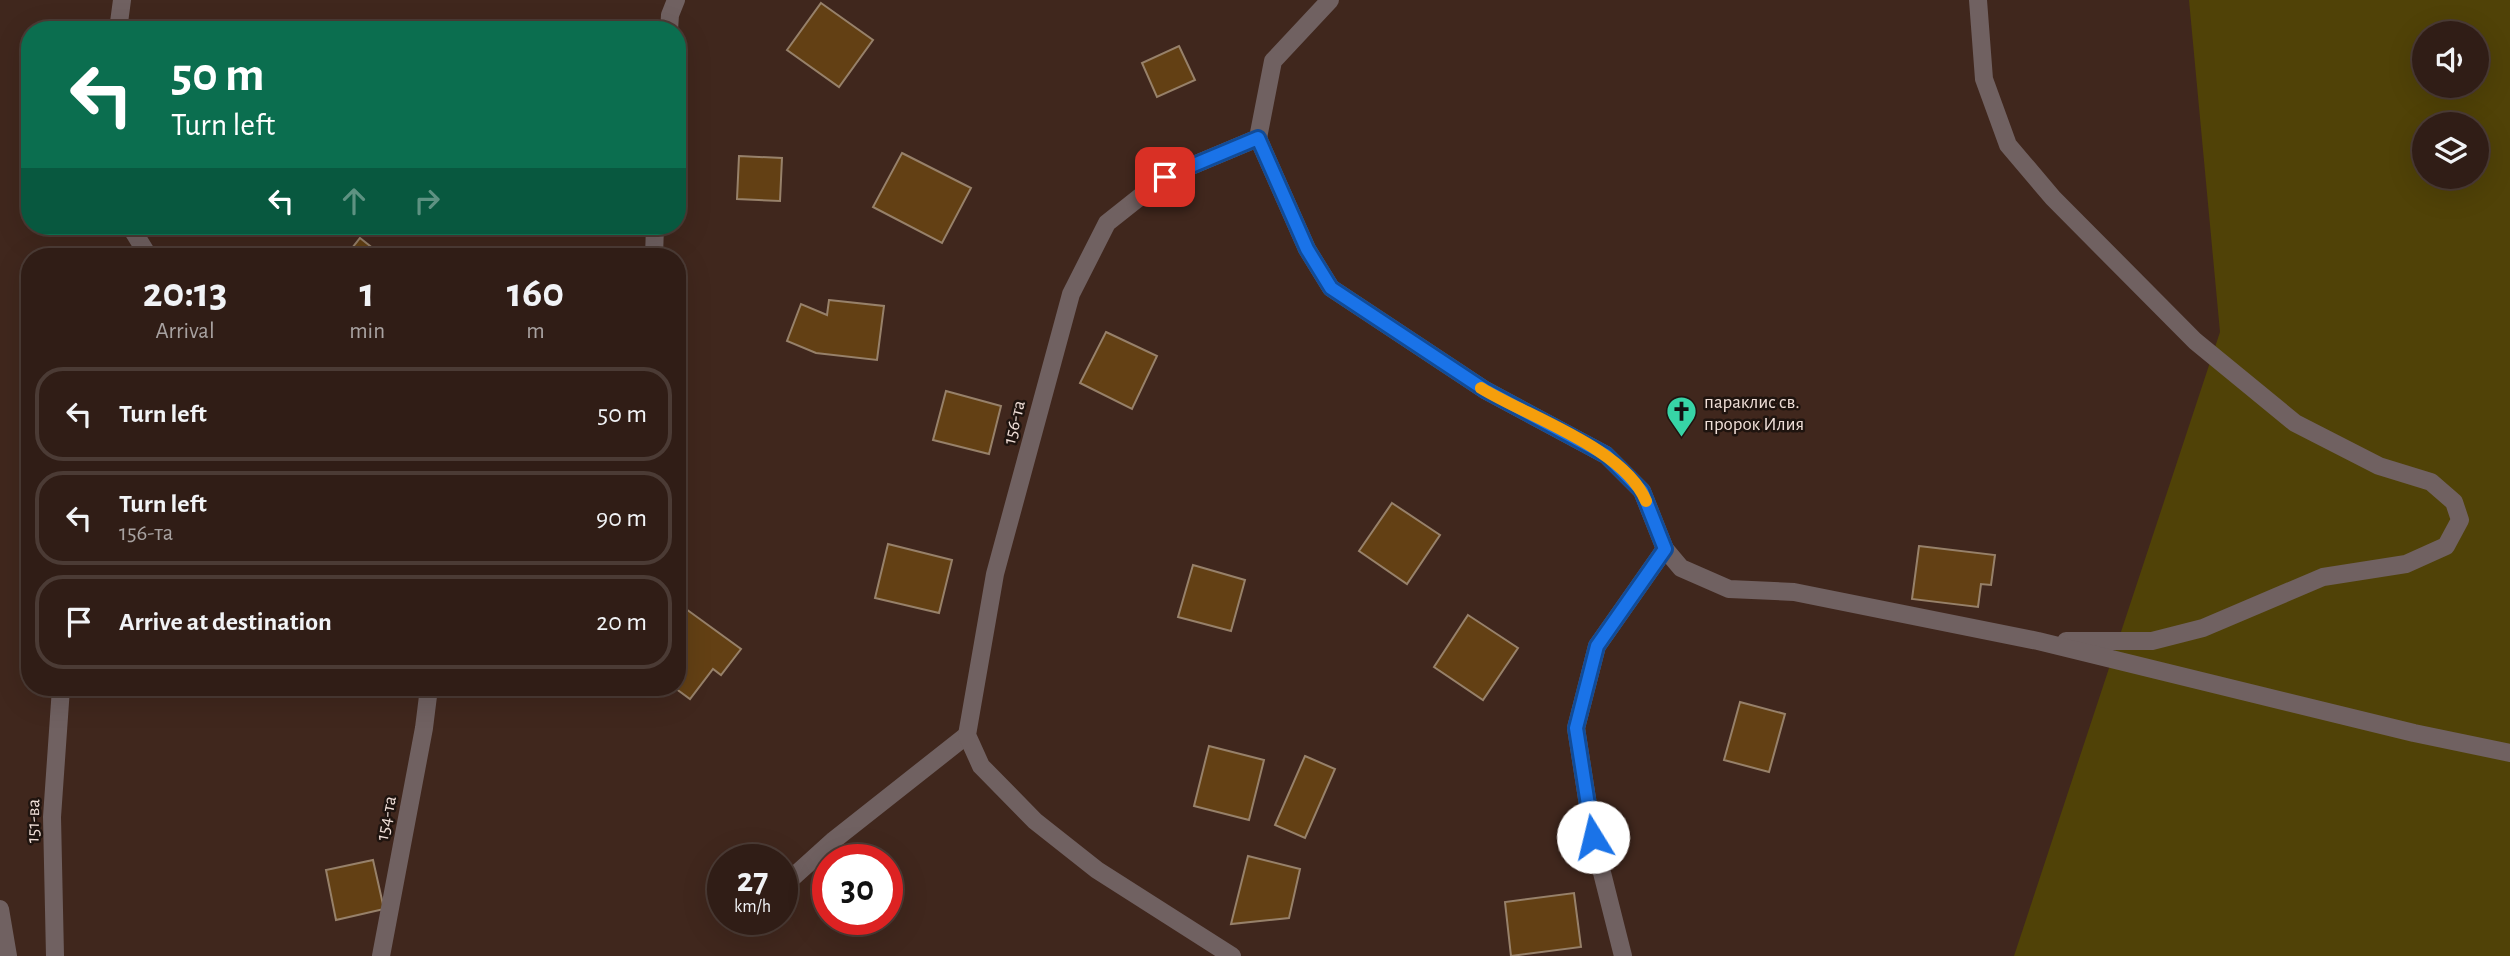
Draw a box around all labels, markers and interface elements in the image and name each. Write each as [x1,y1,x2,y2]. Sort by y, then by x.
map controls [2412,21,2489,189]
button: sound [2412,21,2489,98]
icon: left [56,49,147,140]
text: 50 m [171,51,265,100]
text: Turn left [171,109,275,141]
button: layers [2412,112,2489,189]
pin [1135,147,1195,207]
icon: arrive [1146,158,1184,196]
icon: left [262,182,300,220]
icon: ahead [335,182,373,220]
icon: right [408,182,446,220]
text: 20:13 [143,272,227,314]
text: 1 [360,272,375,314]
text: 160 [507,272,564,314]
text: Arrival [156,320,215,343]
text: min [349,320,385,343]
text: m [526,320,545,343]
place label: параклис св. пророк Илия [1704,393,1804,434]
icon: left [60,395,98,433]
church icon: параклис св. пророк Илия [1664,395,1698,439]
street label: 156-та [1000,398,1029,446]
text: Turn left [119,401,207,427]
text: 50 m [597,401,647,427]
text: Turn left [119,491,207,517]
icon: left [60,499,98,537]
text: 90 m [596,505,647,531]
text: 156-та [119,522,173,545]
icon: arrive [60,603,98,641]
text: Arrive at destination [119,609,332,635]
text: 20 m [596,609,647,635]
street label: 154-та [373,794,400,842]
street label: 151-ва [24,798,43,843]
position arrow [1556,800,1630,874]
speed limit sign: 30 [812,844,903,935]
text: 27 [737,863,768,898]
text: km/h [734,898,771,916]

